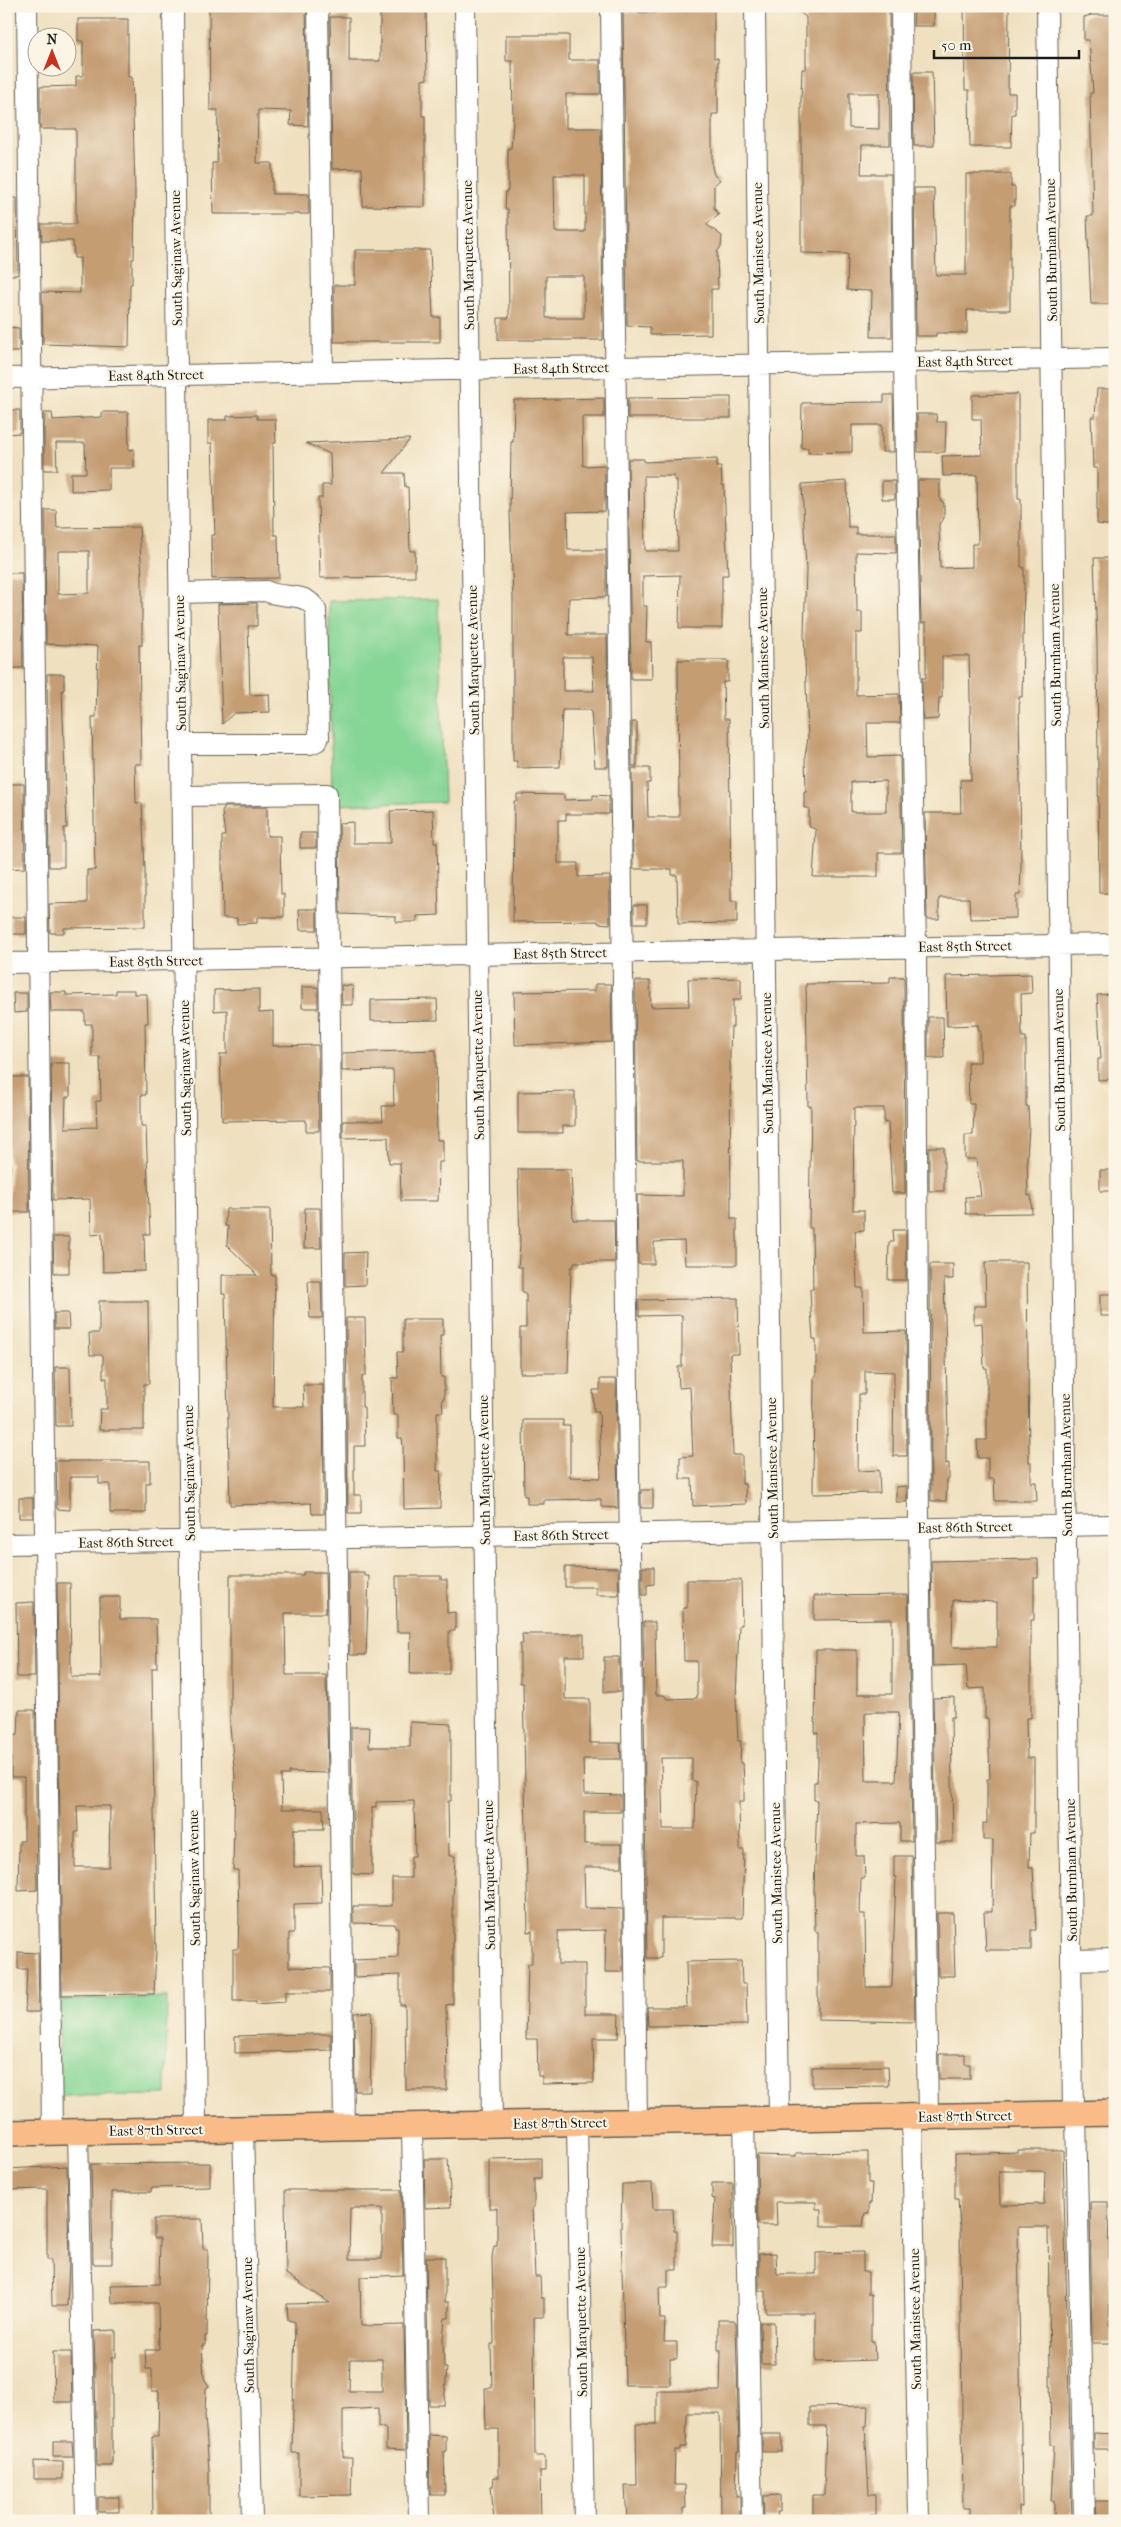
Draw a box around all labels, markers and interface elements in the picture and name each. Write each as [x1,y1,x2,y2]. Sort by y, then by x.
north arrow [28,28,78,78]
scale bar [934,28,1078,60]
text: N [47,31,58,48]
text: 50 m [941,36,972,54]
street label: South Burnham Avenue [1042,178,1061,322]
street label: South Marquette Avenue [459,180,478,330]
street label: South Manistee Avenue [749,182,768,324]
street label: South Saginaw Avenue [167,190,186,326]
street label: East 84th Street [917,352,1013,371]
street label: East 84th Street [513,359,609,378]
street label: East 84th Street [108,366,204,385]
street label: South Burnham Avenue [1046,583,1065,727]
street label: South Marquette Avenue [464,585,483,735]
street label: South Manistee Avenue [754,587,773,729]
street label: South Saginaw Avenue [171,595,190,731]
street label: East 85th Street [918,937,1012,956]
street label: East 85th Street [513,944,607,963]
street label: East 85th Street [109,952,203,971]
street label: South Burnham Avenue [1050,988,1069,1132]
street label: South Marquette Avenue [469,990,488,1140]
street label: South Manistee Avenue [758,992,777,1134]
street label: South Saginaw Avenue [176,1000,195,1136]
street label: South Burnham Avenue [1057,1393,1076,1537]
street label: South Marquette Avenue [475,1395,494,1545]
street label: South Manistee Avenue [763,1397,782,1539]
street label: South Saginaw Avenue [180,1405,199,1541]
street label: East 86th Street [917,1518,1013,1537]
street label: East 86th Street [513,1526,609,1545]
street label: East 86th Street [78,1533,174,1552]
street label: South Burnham Avenue [1062,1798,1081,1942]
street label: South Marquette Avenue [480,1800,499,1950]
street label: South Manistee Avenue [767,1802,786,1944]
street label: South Saginaw Avenue [185,1810,204,1946]
street label: East 87th Street [917,2107,1013,2126]
street label: East 87th Street [512,2114,608,2133]
street label: East 87th Street [108,2121,204,2140]
street label: South Marquette Avenue [572,2247,591,2397]
street label: South Manistee Avenue [906,2248,925,2390]
street label: South Saginaw Avenue [239,2257,258,2393]

